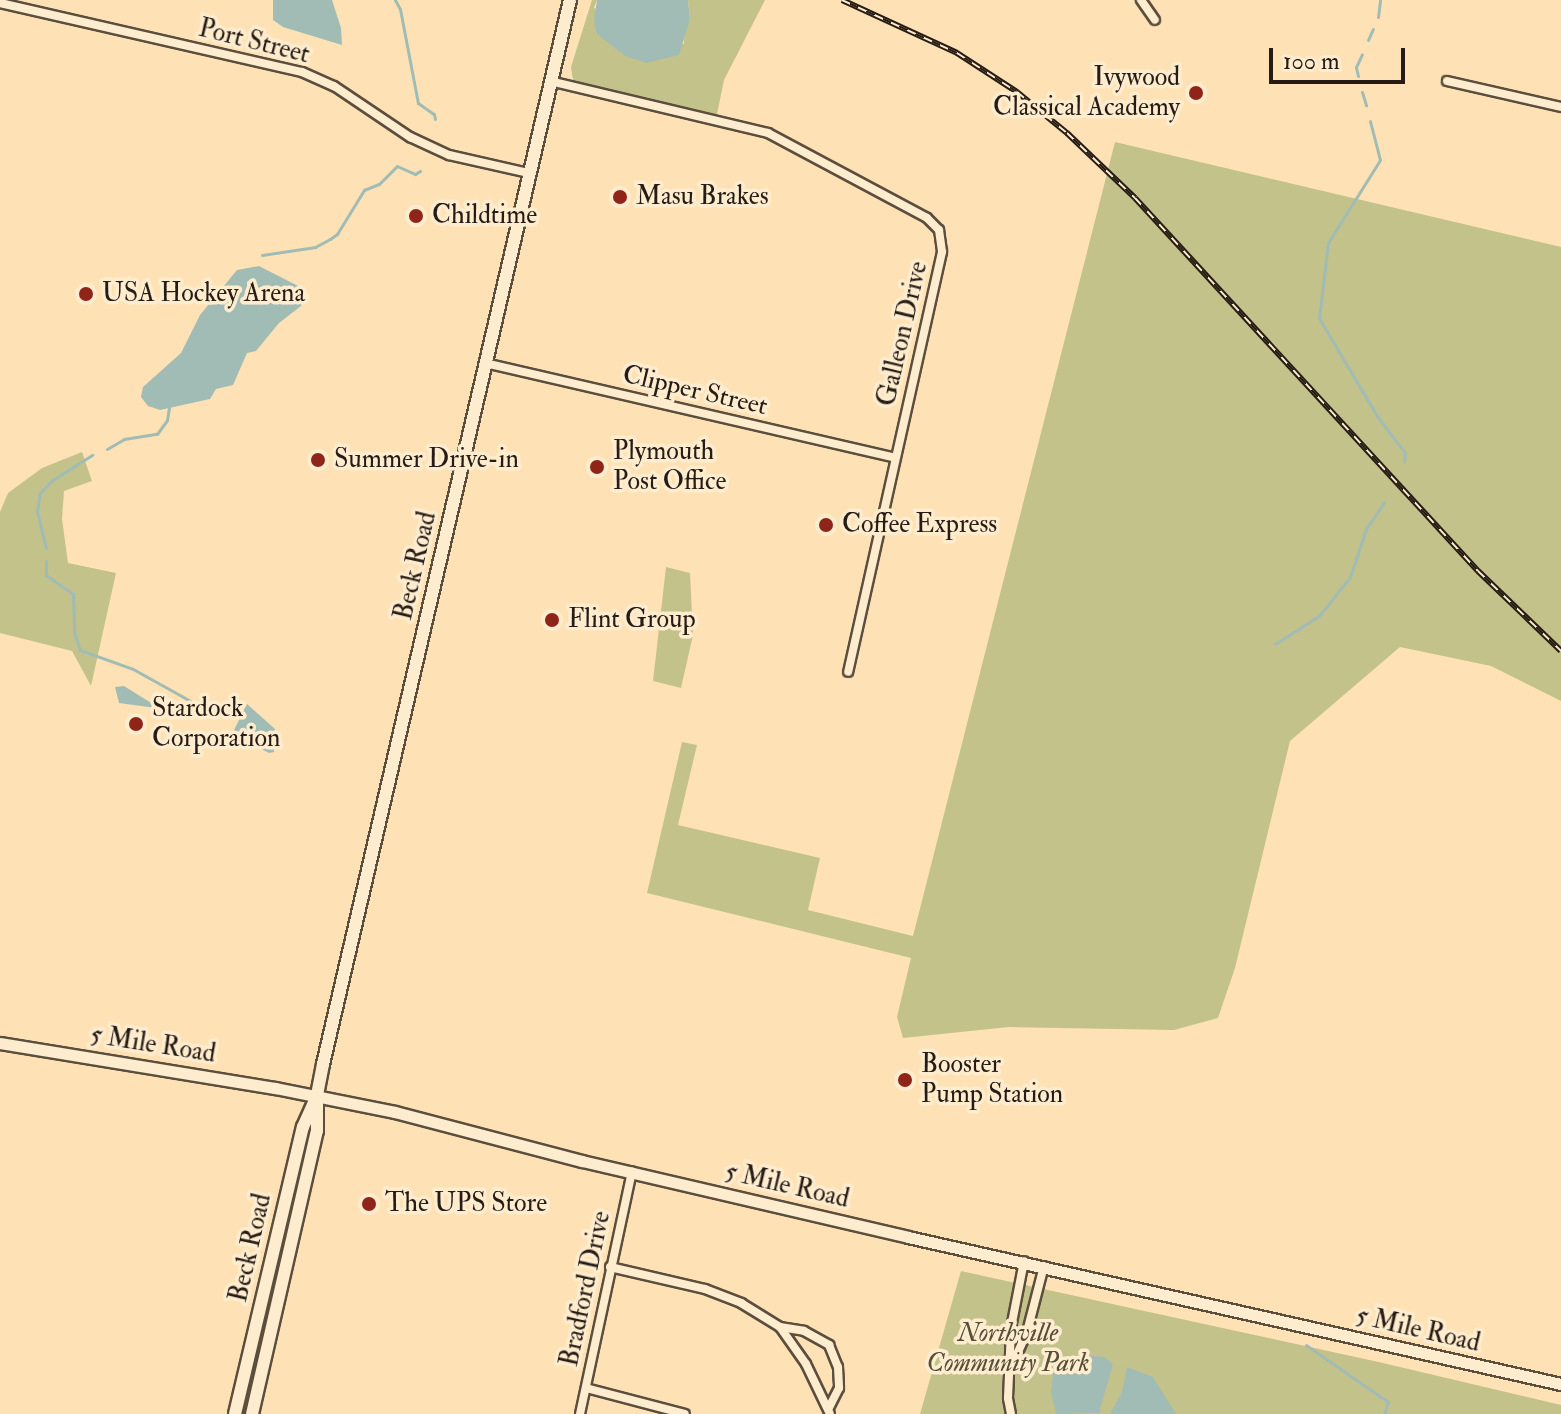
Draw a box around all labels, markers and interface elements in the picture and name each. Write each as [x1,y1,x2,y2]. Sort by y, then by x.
street label: Port Street [195,13,313,71]
scale bar [1273,32,1409,82]
text: 100 m [1283,46,1340,77]
place label: Ivywood Classical Academy [993,62,1180,124]
marker: Ivywood Classical Academy [1187,84,1205,102]
place label: Masu Brakes [636,181,769,213]
marker: Masu Brakes [611,188,629,206]
place label: Childtime [432,200,537,232]
marker: Childtime [407,207,425,225]
street label: Galleon Drive [871,259,935,409]
place label: USA Hockey Arena [102,278,305,310]
marker: USA Hockey Arena [77,285,95,303]
street label: Clipper Street [620,359,770,423]
place label: Plymouth Post Office [613,436,726,498]
place label: Summer Drive-in [334,444,519,476]
marker: Summer Drive-in [309,451,327,469]
marker: Plymouth Post Office [588,458,606,476]
street label: Beck Road [388,509,444,623]
place label: Coffee Express [842,509,997,541]
marker: Coffee Express [817,516,835,534]
place label: Flint Group [568,604,696,636]
marker: Flint Group [543,611,561,629]
place label: Stardock Corporation [152,693,280,754]
marker: Stardock Corporation [127,715,145,733]
street label: 5 Mile Road [88,1020,218,1070]
place label: Booster Pump Station [921,1049,1063,1110]
marker: Booster Pump Station [896,1071,914,1089]
street label: 5 Mile Road [722,1157,852,1215]
place label: The UPS Store [385,1188,547,1220]
street label: Beck Road [223,1191,279,1305]
marker: The UPS Store [360,1195,378,1213]
street label: Bradford Drive [554,1208,618,1370]
street label: 5 Mile Road [1353,1301,1483,1359]
park label: Northville Community Park [927,1318,1089,1380]

